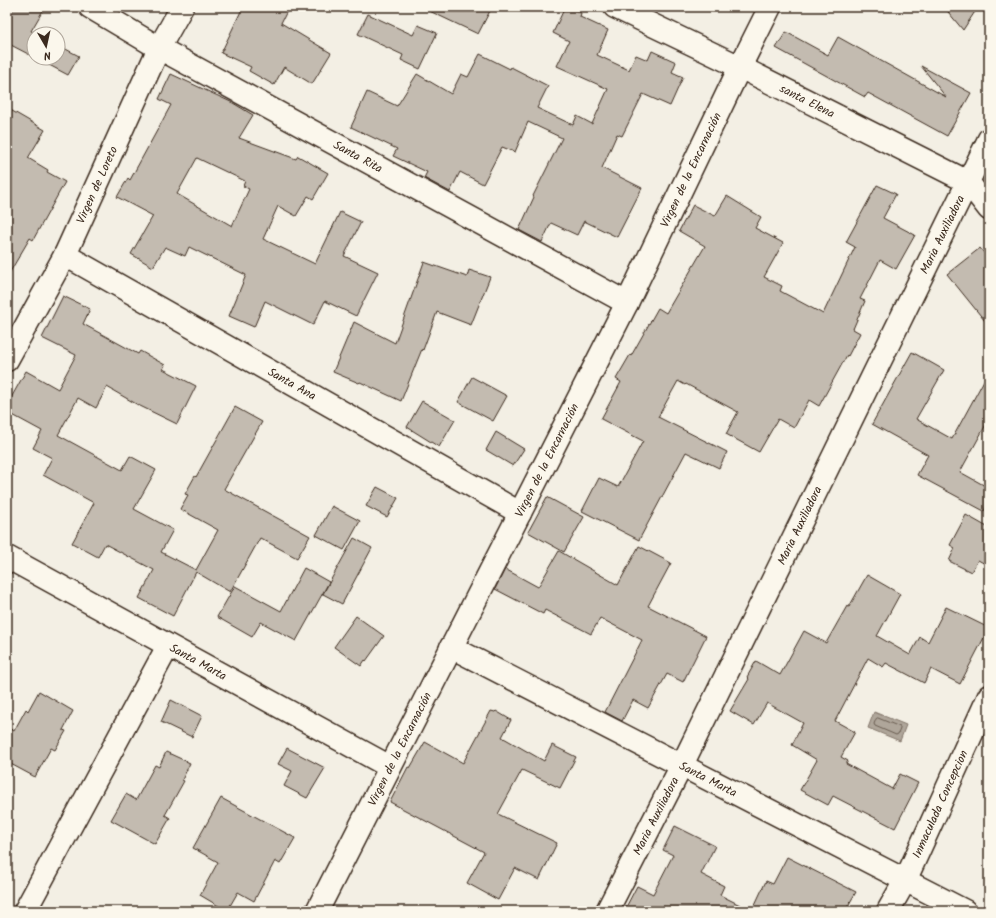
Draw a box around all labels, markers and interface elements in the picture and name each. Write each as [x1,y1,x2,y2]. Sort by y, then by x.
north arrow [26,26,66,66]
text: N [43,45,52,64]
street label: santa Elena [776,79,838,123]
street label: Virgen de la Encarnación [655,109,727,231]
street label: Santa Rita [330,136,386,178]
street label: Virgen de Loreto [71,143,123,227]
street label: Maria Auxiliadora [915,192,970,278]
street label: Santa Ana [264,363,320,406]
street label: Virgen de la Encarnación [510,400,584,521]
street label: Maria Auxiliadora [772,483,828,568]
street label: Santa Marta [166,639,230,686]
street label: Virgen de la Encarnación [363,689,437,809]
street label: Inmaculada Concepcion [908,747,973,861]
street label: Santa Marta [676,757,740,802]
street label: Maria Auxiliadora [628,773,685,859]

